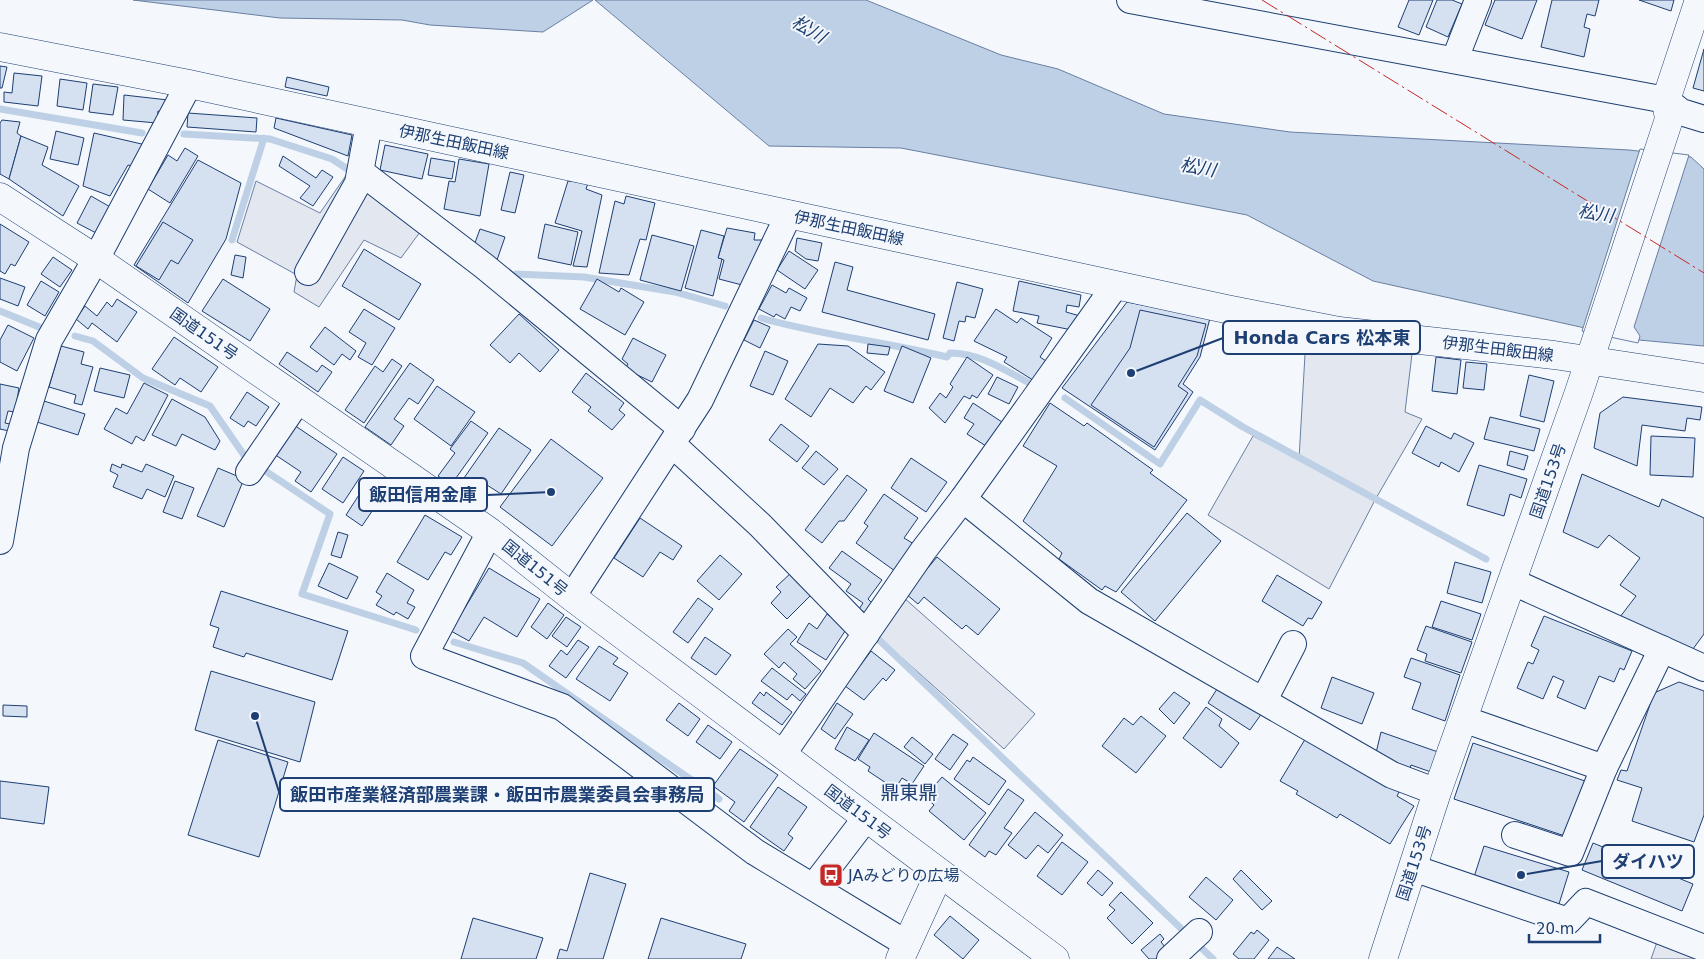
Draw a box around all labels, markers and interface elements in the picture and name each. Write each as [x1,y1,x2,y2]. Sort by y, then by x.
water label: 松川 [788,11,832,48]
street label: 伊那生田飯田線 [397,121,511,163]
water label: 松川 [1178,154,1220,181]
water label: 松川 [1577,200,1617,226]
street label: 伊那生田飯田線 [792,207,906,249]
street label: 国道151号 [166,304,242,364]
callout: Honda Cars 松本東 [1223,321,1420,354]
text: Honda Cars 松本東 [1234,327,1410,348]
street label: 伊那生田飯田線 [1441,333,1555,365]
street label: 国道153号 [1526,441,1570,521]
callout: 飯田信用金庫 [359,478,487,511]
text: 飯田信用金庫 [369,484,477,505]
street label: 国道151号 [499,536,571,600]
callout: 飯田市産業経済部農業課・飯田市農業委員会事務局 [280,778,714,811]
street label: 国道151号 [821,781,895,843]
district label: 鼎東鼎 [880,781,938,803]
text: 飯田市産業経済部農業課・飯田市農業委員会事務局 [290,784,704,805]
street label: 国道153号 [1393,823,1435,903]
callout: ダイハツ [1602,845,1694,878]
text: ダイハツ [1612,851,1684,872]
bus stop icon: JAみどりの広場 [818,862,844,888]
place label: JAみどりの広場 [847,866,959,885]
scale bar [1529,912,1600,944]
text: 20 m [1536,920,1574,938]

